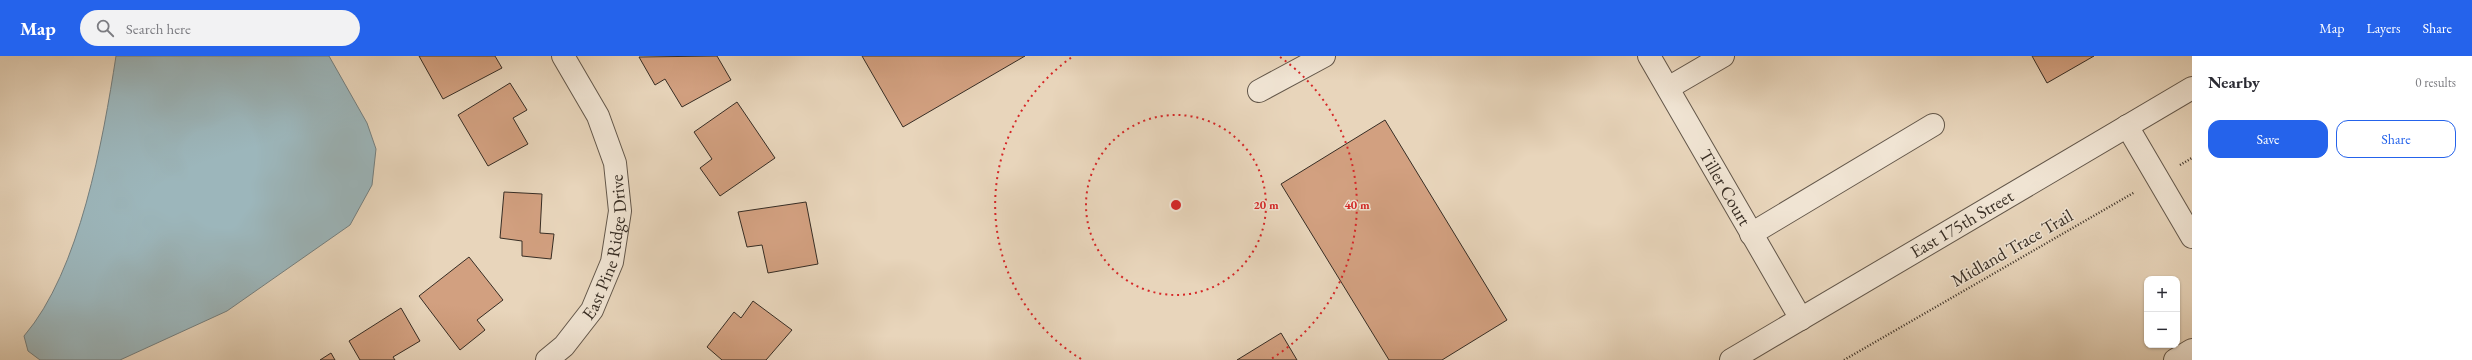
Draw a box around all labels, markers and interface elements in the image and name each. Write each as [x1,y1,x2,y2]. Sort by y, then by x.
search box [80,10,360,46]
text: Map [20,16,56,41]
icon: search [94,17,116,39]
text: Search here [126,19,191,38]
text: Map [2319,19,2344,37]
text: Layers [2366,19,2401,37]
text: Share [2423,19,2452,37]
text: Nearby [2208,71,2260,93]
text: 0 results [2415,74,2456,91]
button: Save [2208,120,2328,158]
button: Share [2336,120,2456,158]
street label: Tiller Court [1694,145,1757,230]
street label: East Pine Ridge Drive [577,173,631,324]
street label: East 175th Street [1906,184,2018,263]
text: 20 m [1253,197,1279,213]
text: 40 m [1344,197,1370,213]
centre of rings [1169,198,1183,212]
street label: Midland Trace Trail [1947,203,2077,292]
map controls [2144,276,2180,348]
button: + [2144,276,2180,312]
button: − [2144,312,2180,348]

